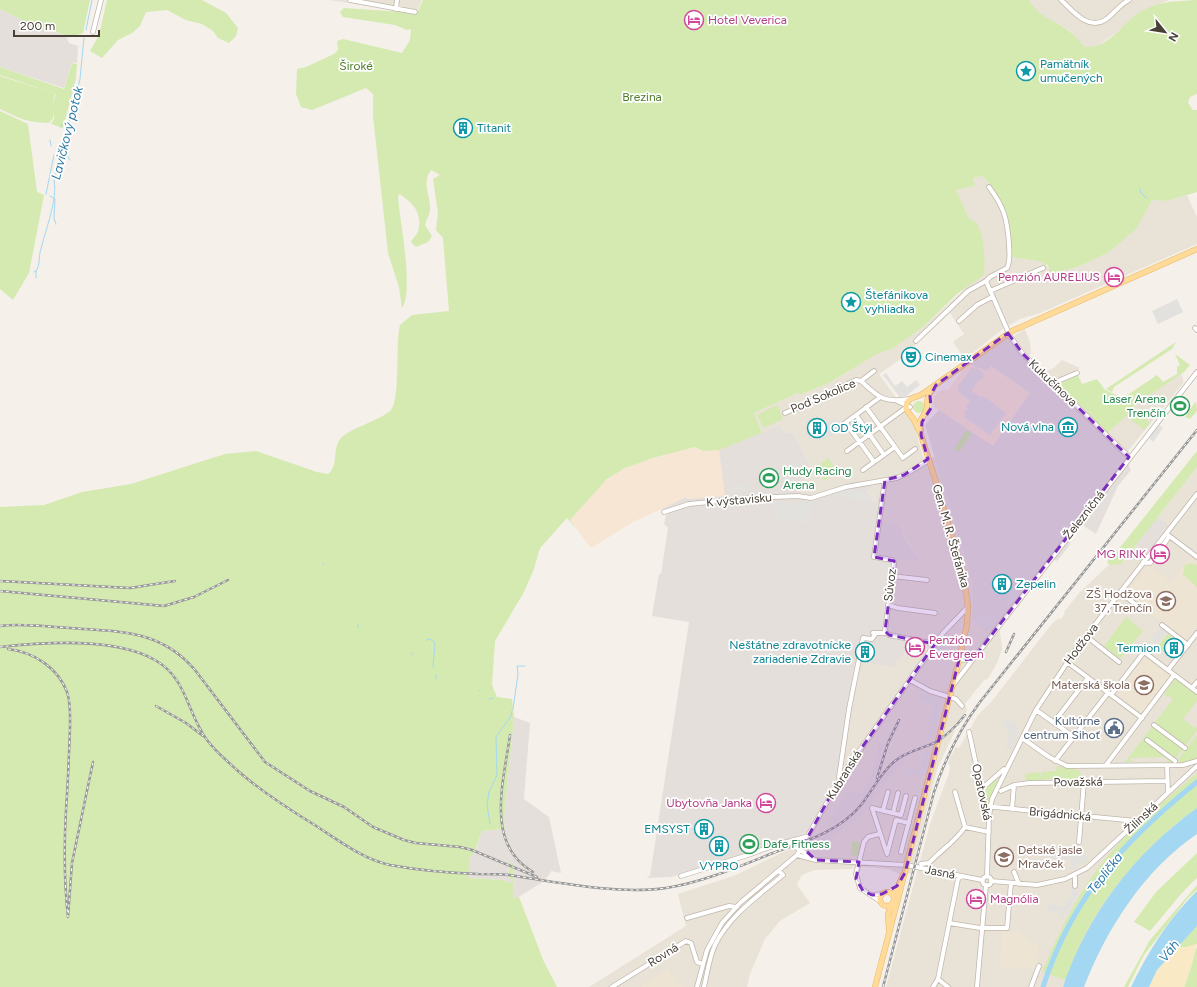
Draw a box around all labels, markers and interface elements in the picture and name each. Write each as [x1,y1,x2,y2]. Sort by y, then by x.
hotel icon: Hotel Veverica [683,9,705,31]
scale bar [14,12,99,38]
north arrow [1145,12,1185,52]
place label: Hotel Veverica [708,13,787,27]
text: 200 m [20,19,55,33]
text: N [1165,30,1181,44]
place label: Pamätník umučených [1040,57,1103,85]
park label: Široké [339,59,373,73]
place icon: Pamätník umučených [1015,60,1037,82]
water label: Lavičkový potok [48,84,86,181]
park label: Brezina [622,90,662,104]
building icon: Titanit [452,117,474,139]
place label: Titanit [477,121,512,135]
hotel icon: Penzión AURELIUS [1103,266,1125,288]
place label: Penzión AURELIUS [998,270,1100,284]
place label: Štefánikova vyhliadka [865,288,928,316]
place icon: Štefánikova vyhliadka [840,291,862,313]
theatre icon: Cinemax [900,346,922,368]
place label: Cinemax [925,350,972,364]
street label: Kukučínova [1026,357,1080,409]
street label: Pod Sokolice [788,376,858,416]
place label: Laser Arena Trenčín [1103,392,1166,420]
sports icon: Laser Arena Trenčín [1169,395,1191,417]
museum icon: Nová vlna [1057,416,1079,438]
building icon: OD Štýl [806,417,828,439]
place label: Nová vlna [1001,420,1054,434]
place label: OD Štýl [831,421,872,435]
place label: Hudy Racing Arena [783,464,852,492]
sports icon: Hudy Racing Arena [758,467,780,489]
street label: Gen. M. R. Štefánika [930,483,972,589]
street label: Železničná [1061,488,1107,542]
street label: K výstavisku [705,490,773,510]
hotel icon: MG RINK [1149,543,1171,565]
place label: MG RINK [1096,547,1147,561]
street label: Súvoz [881,568,899,602]
building icon: Zepelin [991,573,1013,595]
place label: Zepelin [1016,577,1056,591]
place label: ZŠ Hodžova 37, Trenčín [1086,587,1152,615]
school or university icon: ZŠ Hodžova 37, Trenčín [1155,590,1177,612]
street label: Hodžova [1061,621,1101,667]
place label: Penzión Evergreen [929,633,984,661]
hotel icon: Penzión Evergreen [904,636,926,658]
building icon: Termion [1163,637,1185,659]
place label: Neštátne zdravotnícke zariadenie Zdravie [729,638,851,666]
building icon: Neštátne zdravotnícke zariadenie Zdravie [854,641,876,663]
place label: Termion [1117,641,1160,655]
school or university icon: Materská škola [1133,674,1155,696]
place label: Materská škola [1051,678,1130,692]
place label: Kultúrne centrum Sihoť [1023,714,1100,742]
public building icon: Kultúrne centrum Sihoť [1103,717,1125,739]
street label: Kubranská [823,748,865,802]
street label: Opatovská [969,762,995,822]
street label: Považská [1053,775,1103,789]
hotel icon: Ubytovňa Janka [755,792,777,814]
place label: Ubytovňa Janka [666,796,752,810]
street label: Žilinská [1122,799,1160,837]
street label: Brigádnická [1028,804,1092,824]
building icon: EMSYST [693,818,715,840]
place label: EMSYST [644,822,690,836]
sports icon: Dafe Fitness [738,833,760,855]
building icon: VYPRO [708,835,730,857]
place label: Dafe Fitness [763,837,830,851]
place label: Detské jasle Mravček [1018,843,1083,871]
school or university icon: Detské jasle Mravček [993,846,1015,868]
water label: Teplička [1084,849,1126,897]
place label: VYPRO [699,859,739,873]
street label: Jasná [924,862,956,882]
hotel icon: Magnólia [965,888,987,910]
place label: Magnólia [990,892,1039,906]
water label: Váh [1156,937,1182,965]
street label: Rovná [645,940,681,970]

